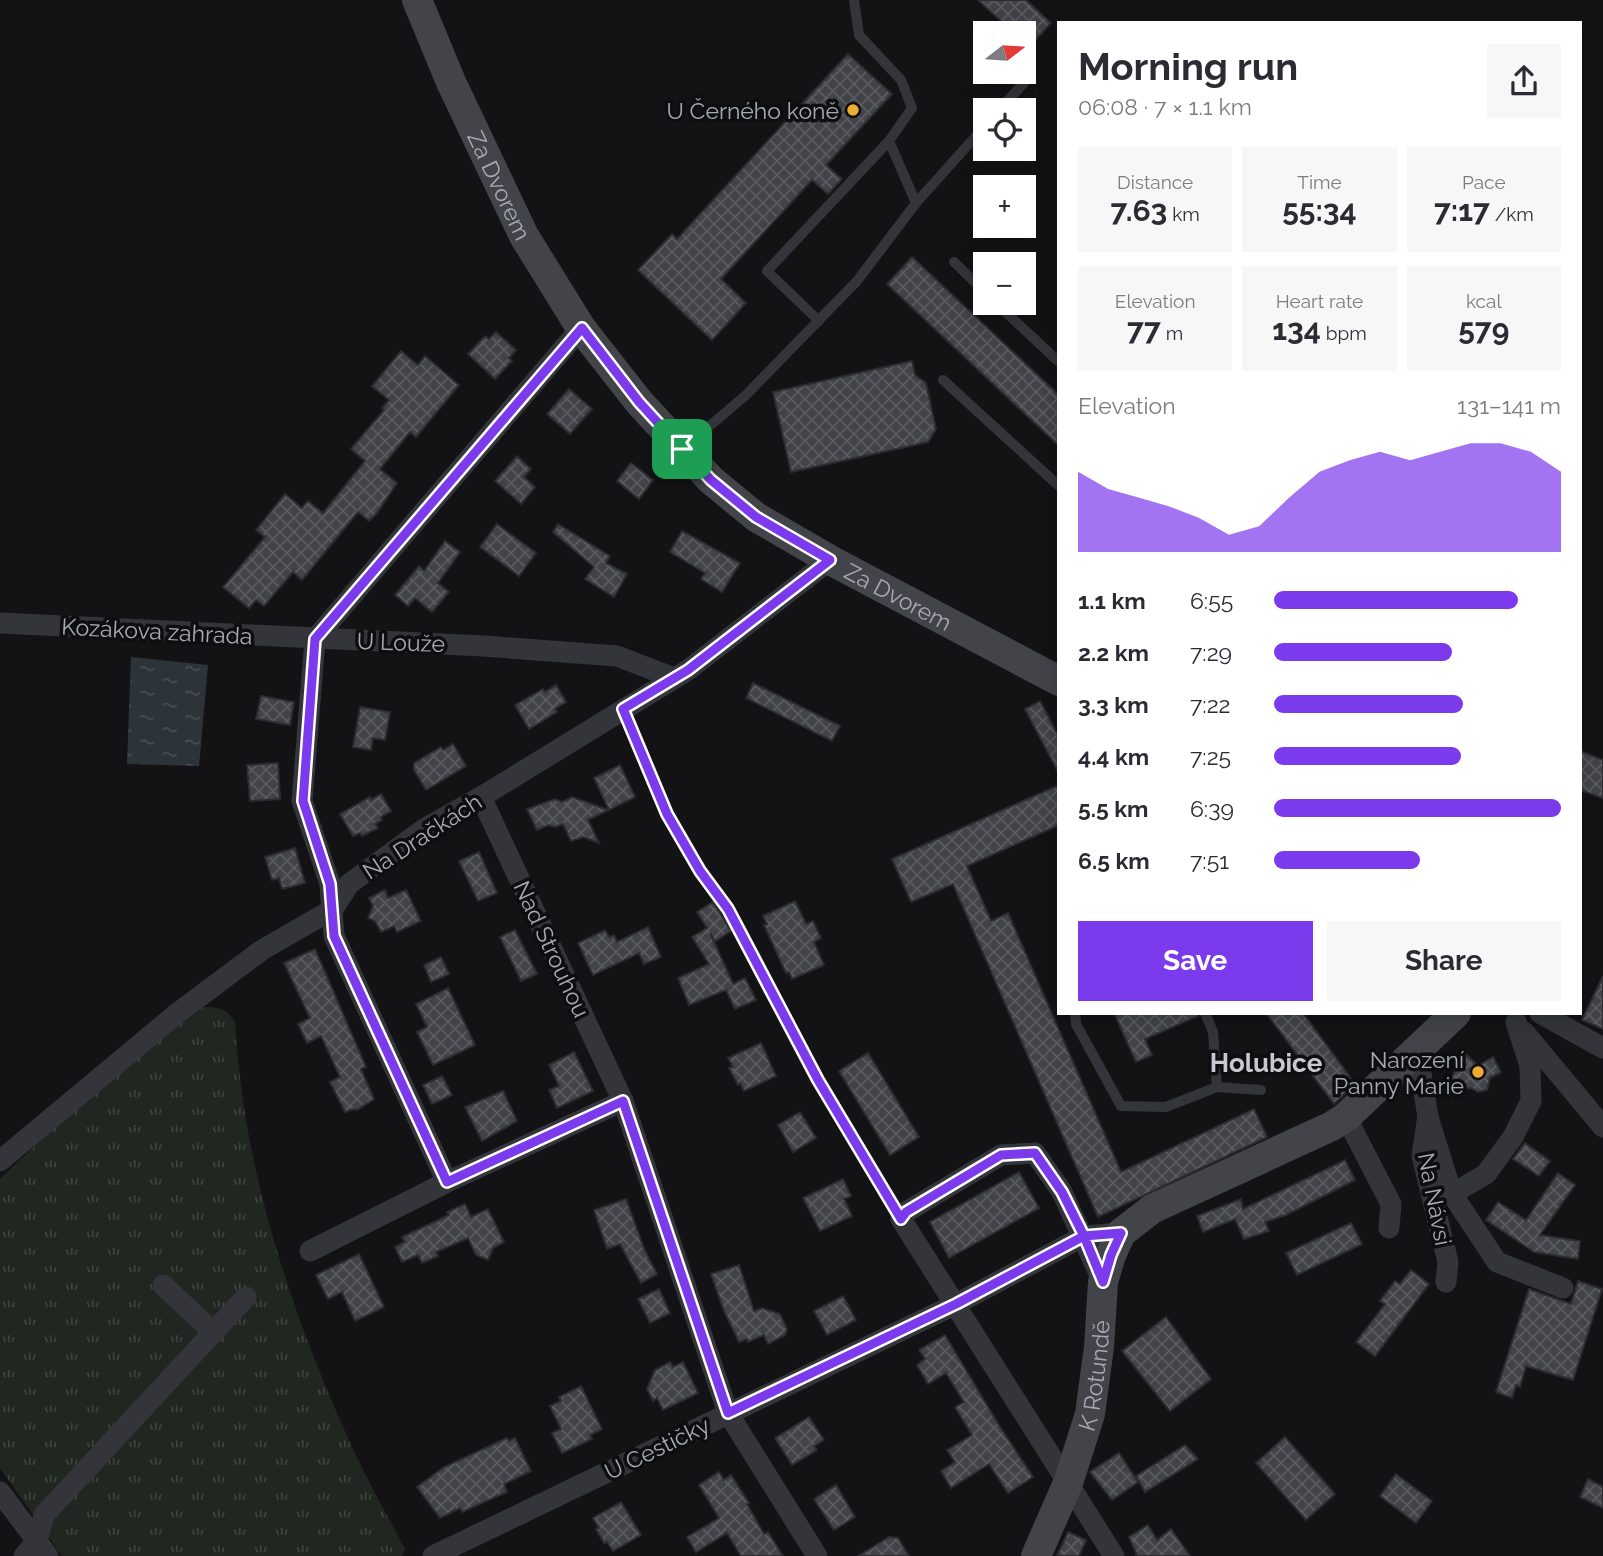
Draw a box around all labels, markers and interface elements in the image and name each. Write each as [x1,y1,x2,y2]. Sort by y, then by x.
north arrow [973,21,1036,84]
map controls [973,21,1036,315]
text: Morning run [1078,44,1298,89]
button: share [1487,44,1561,118]
text: 06:08 · 7 × 1.1 km [1078,93,1252,120]
place label: U Černého koně [666,97,839,124]
button: locate [973,98,1036,161]
marker: U Černého koně [845,102,861,118]
street label: Za Dvorem [463,126,537,244]
text: Distance [1117,171,1193,193]
text: Time [1297,171,1342,193]
text: Pace [1462,171,1506,193]
button: + [973,175,1036,238]
text: 7.63 [1111,193,1167,228]
text: 55:34 [1282,193,1357,228]
text: 7:17 [1434,193,1490,228]
text: km [1167,203,1200,225]
text: /km [1490,203,1534,225]
button: − [973,252,1036,315]
text: Elevation [1115,290,1196,312]
text: Heart rate [1276,290,1363,312]
text: kcal [1466,290,1502,312]
text: 77 [1127,312,1161,347]
text: 134 [1272,312,1321,347]
text: 579 [1458,312,1509,347]
text: m [1161,322,1183,344]
text: bpm [1321,322,1367,344]
text: Elevation [1078,392,1176,419]
text: 131–141 m [1457,392,1561,419]
pin [652,419,712,479]
icon: arrive [663,430,701,468]
street label: Za Dvorem [840,557,957,636]
text: 1.1 km [1078,587,1146,614]
text: 6:55 [1190,587,1233,614]
street label: Kozákova zahrada [61,613,253,649]
street label: U Louže [356,627,446,657]
text: 2.2 km [1078,639,1149,666]
text: 7:29 [1190,639,1232,666]
text: 3.3 km [1078,691,1149,718]
text: 7:22 [1190,691,1231,718]
text: 4.4 km [1078,743,1149,770]
text: 7:25 [1190,743,1231,770]
street label: Na Dračkách [357,788,487,884]
text: 5.5 km [1078,795,1148,822]
text: 6:39 [1190,795,1234,822]
text: 6.5 km [1078,847,1150,874]
text: 7:51 [1190,847,1229,874]
street label: Nad Strouhou [509,876,595,1022]
button: Save [1078,921,1313,1001]
button: Share [1327,921,1561,1001]
place label: Narození Panny Marie [1334,1046,1465,1099]
district label: Holubice [1210,1048,1323,1078]
marker: Narození Panny Marie [1470,1064,1486,1080]
street label: Na Návsi [1413,1150,1457,1248]
street label: K Rotundě [1072,1319,1114,1434]
street label: U Cestičky [600,1411,714,1485]

